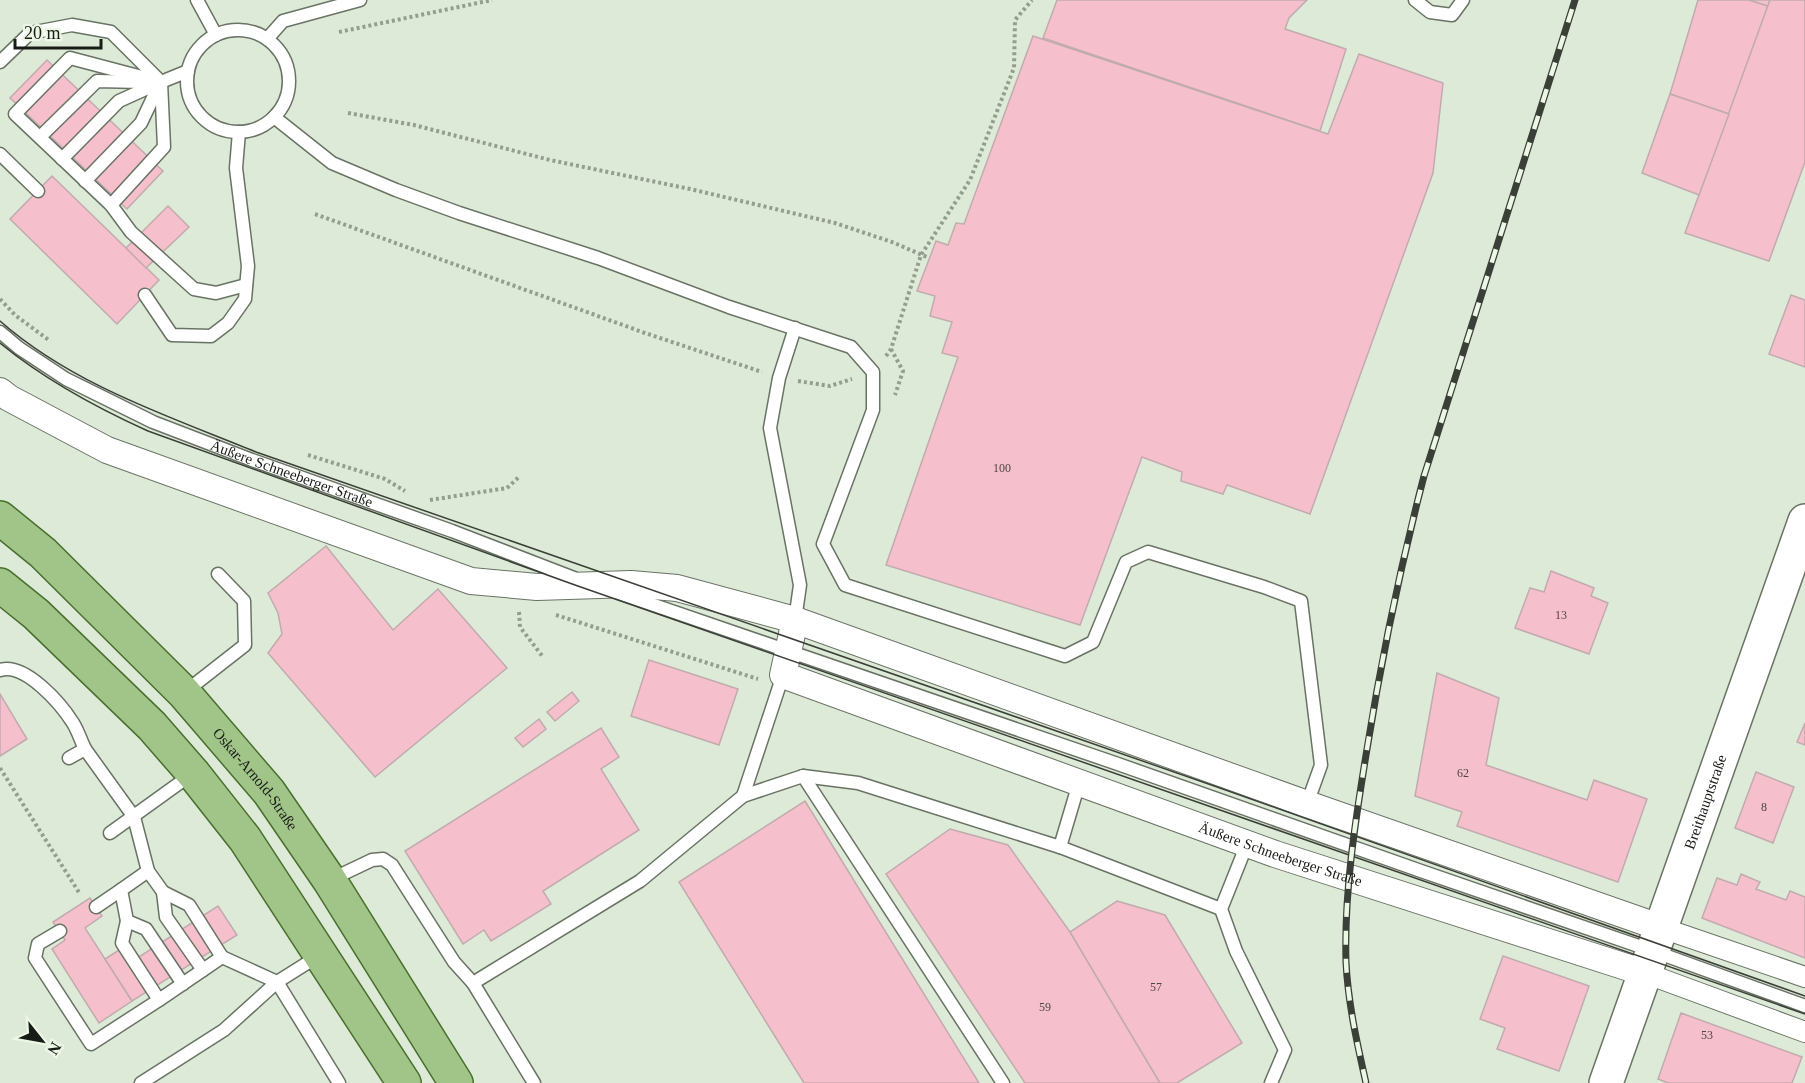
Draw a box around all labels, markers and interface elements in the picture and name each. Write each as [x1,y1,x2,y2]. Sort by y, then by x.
scale bar [15,12,100,50]
text: 20 m [24,23,61,43]
street label: Äußere Schneeberger Straße [208,437,375,510]
house number: 100 [993,461,1011,475]
house number: 13 [1555,608,1567,622]
street label: Oskar-Arnold-Straße [210,725,301,834]
street label: Breithauptstraße [1681,752,1730,852]
house number: 62 [1457,766,1469,780]
house number: 8 [1761,800,1767,814]
street label: Äußere Schneeberger Straße [1197,819,1364,890]
house number: 57 [1150,980,1162,994]
house number: 59 [1039,1000,1051,1014]
north arrow [12,1011,72,1071]
house number: 53 [1701,1028,1713,1042]
text: N [44,1039,65,1058]

